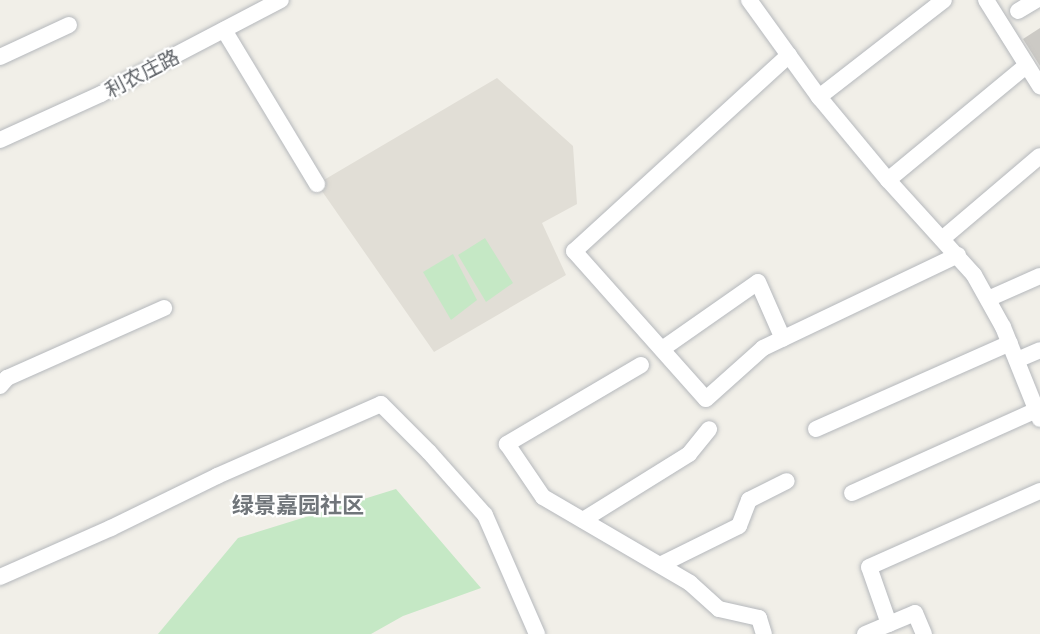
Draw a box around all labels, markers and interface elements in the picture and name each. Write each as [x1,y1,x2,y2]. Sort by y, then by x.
street label: 利农庄路 [101,44,183,102]
district label: 绿景嘉园社区 [232,493,364,519]

